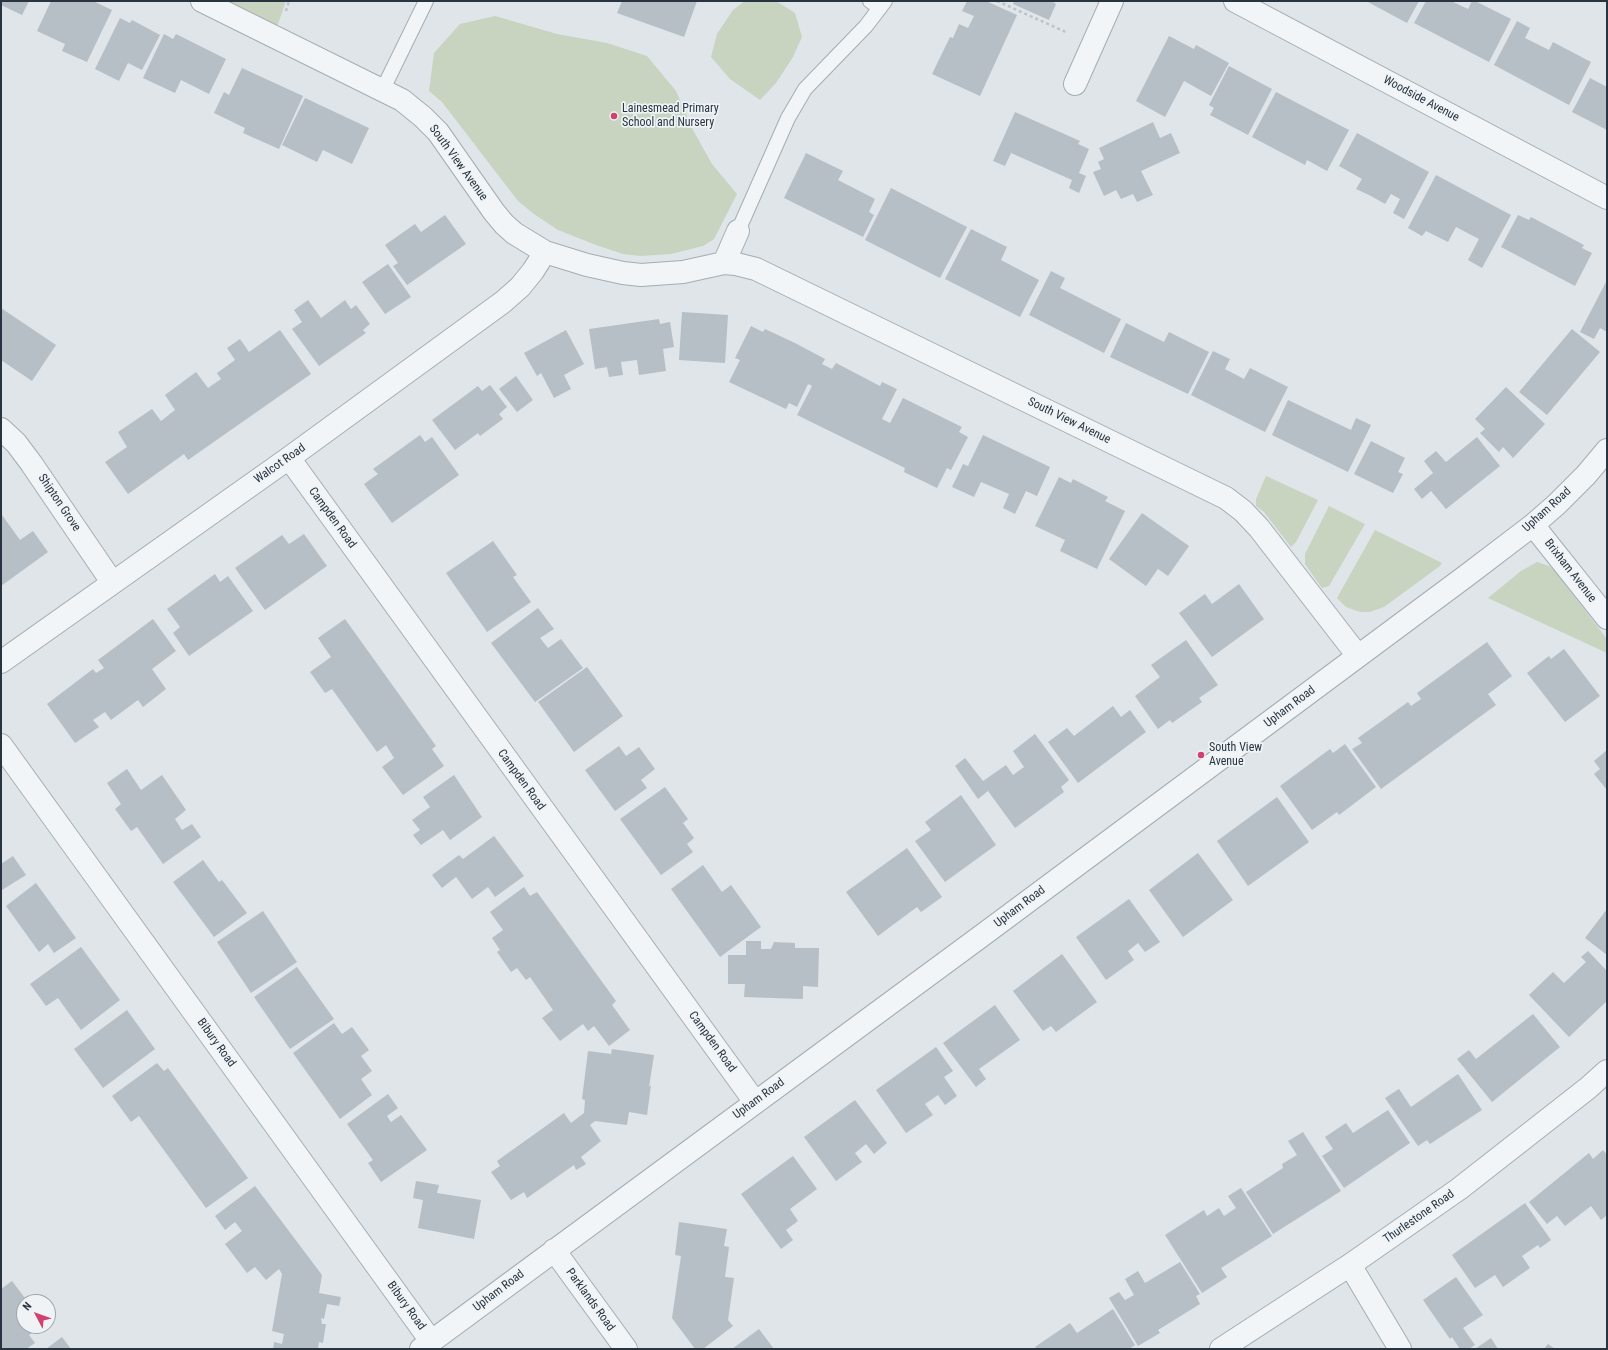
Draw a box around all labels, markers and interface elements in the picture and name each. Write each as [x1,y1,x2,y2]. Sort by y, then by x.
street label: Woodside Avenue [1381,73,1461,125]
place label: Lainesmead Primary School and Nursery [622,102,719,130]
marker: Lainesmead Primary School and Nursery [609,111,619,121]
street label: South View Avenue [426,122,490,204]
street label: South View Avenue [1025,395,1113,447]
street label: Walcot Road [252,441,308,487]
street label: Shipton Grove [35,472,83,534]
street label: Campden Road [305,485,359,551]
street label: Upham Road [1520,485,1574,535]
street label: Brixham Avenue [1541,537,1599,605]
street label: Upham Road [1262,683,1318,731]
place label: South View Avenue [1209,741,1262,769]
street label: Campden Road [494,747,548,813]
marker: South View Avenue [1196,750,1206,760]
street label: Upham Road [992,883,1048,931]
street label: Campden Road [685,1009,739,1075]
street label: Bibury Road [194,1016,238,1070]
street label: Upham Road [730,1076,788,1122]
street label: Thurlestone Road [1381,1187,1457,1247]
street label: Parklands Road [562,1266,618,1334]
street label: Upham Road [471,1267,527,1315]
street label: Bibury Road [384,1279,428,1333]
north arrow [16,1294,56,1334]
text: N [20,1300,34,1313]

